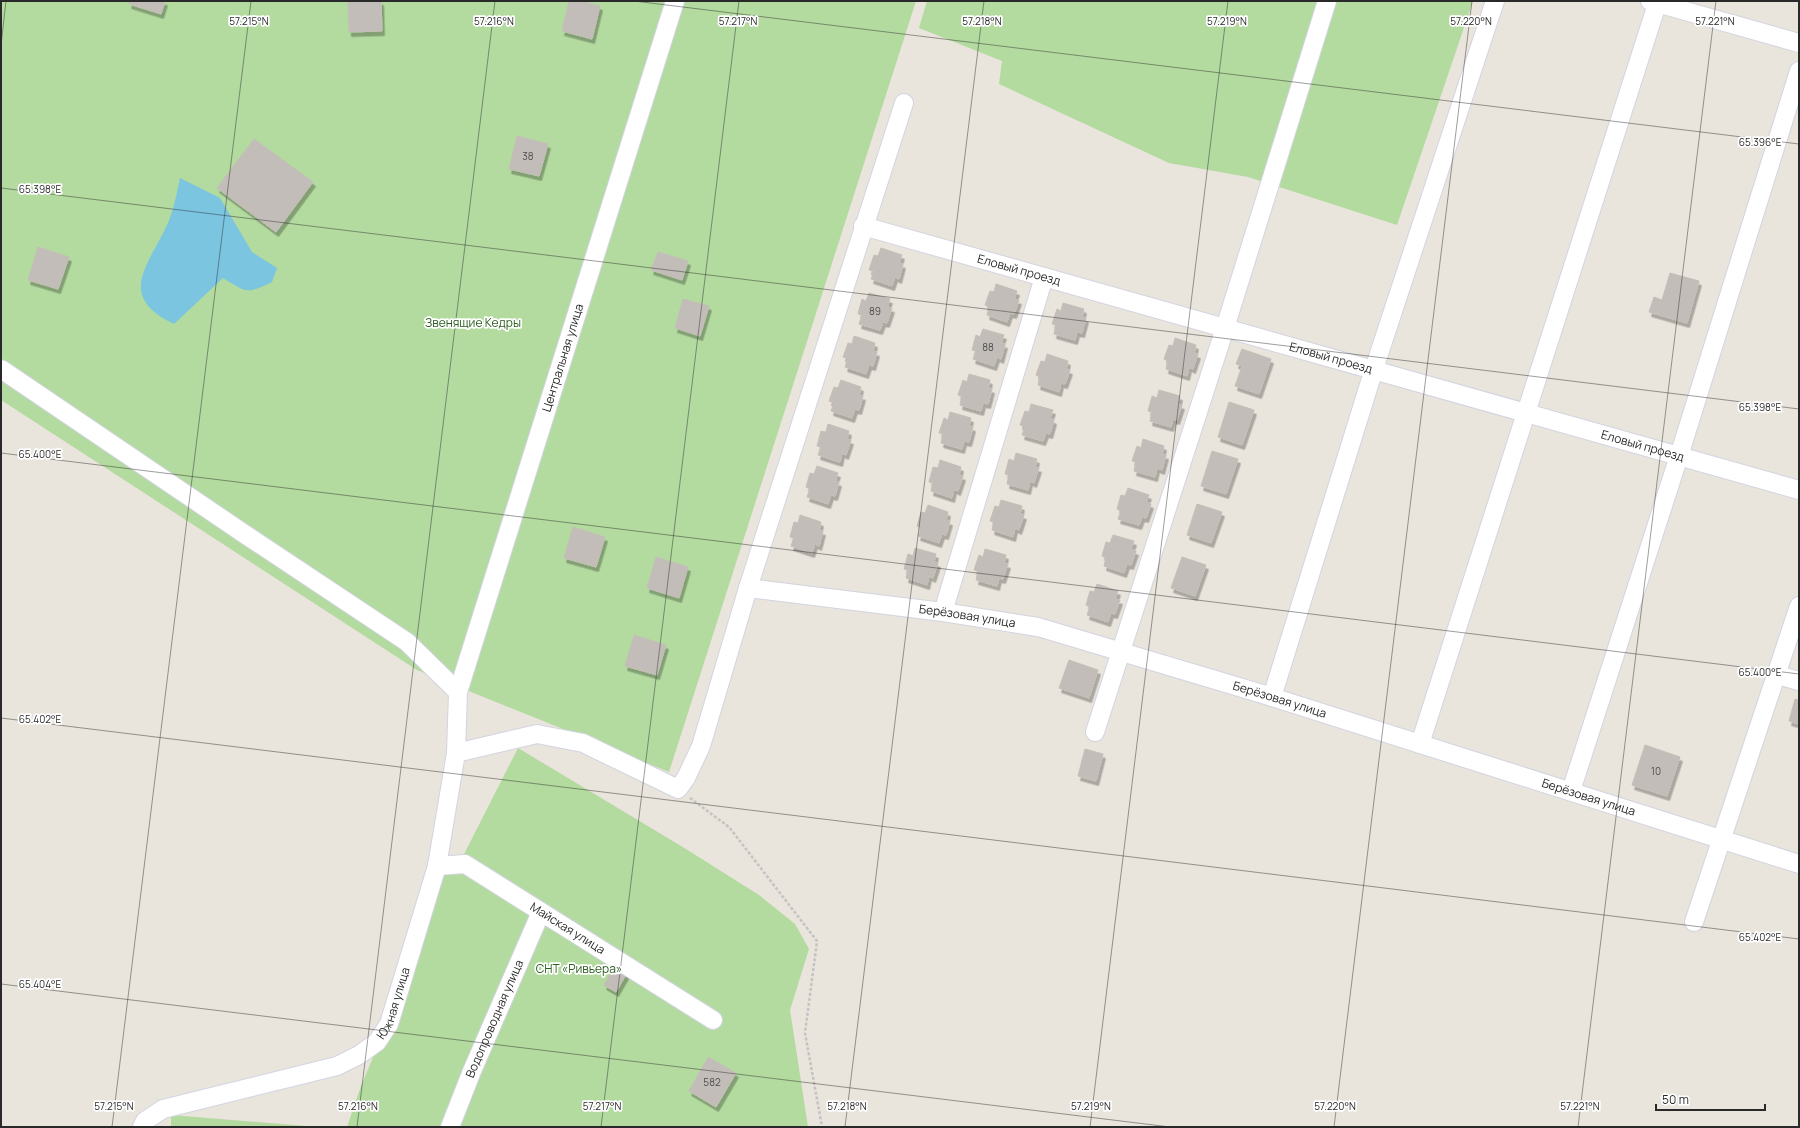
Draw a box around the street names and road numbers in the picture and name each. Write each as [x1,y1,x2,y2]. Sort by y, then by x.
street label: Еловый проезд [976,250,1063,289]
street label: Центральная улица [538,302,587,414]
street label: Еловый проезд [1287,338,1374,377]
street label: Еловый проезд [1599,426,1686,465]
street label: Берёзовая улица [918,600,1017,631]
street label: Берёзовая улица [1231,677,1329,722]
street label: Берёзовая улица [1540,774,1638,820]
street label: Майская улица [527,898,608,958]
street label: Водопроводная улица [461,957,527,1080]
street label: Южная улица [372,965,414,1043]

